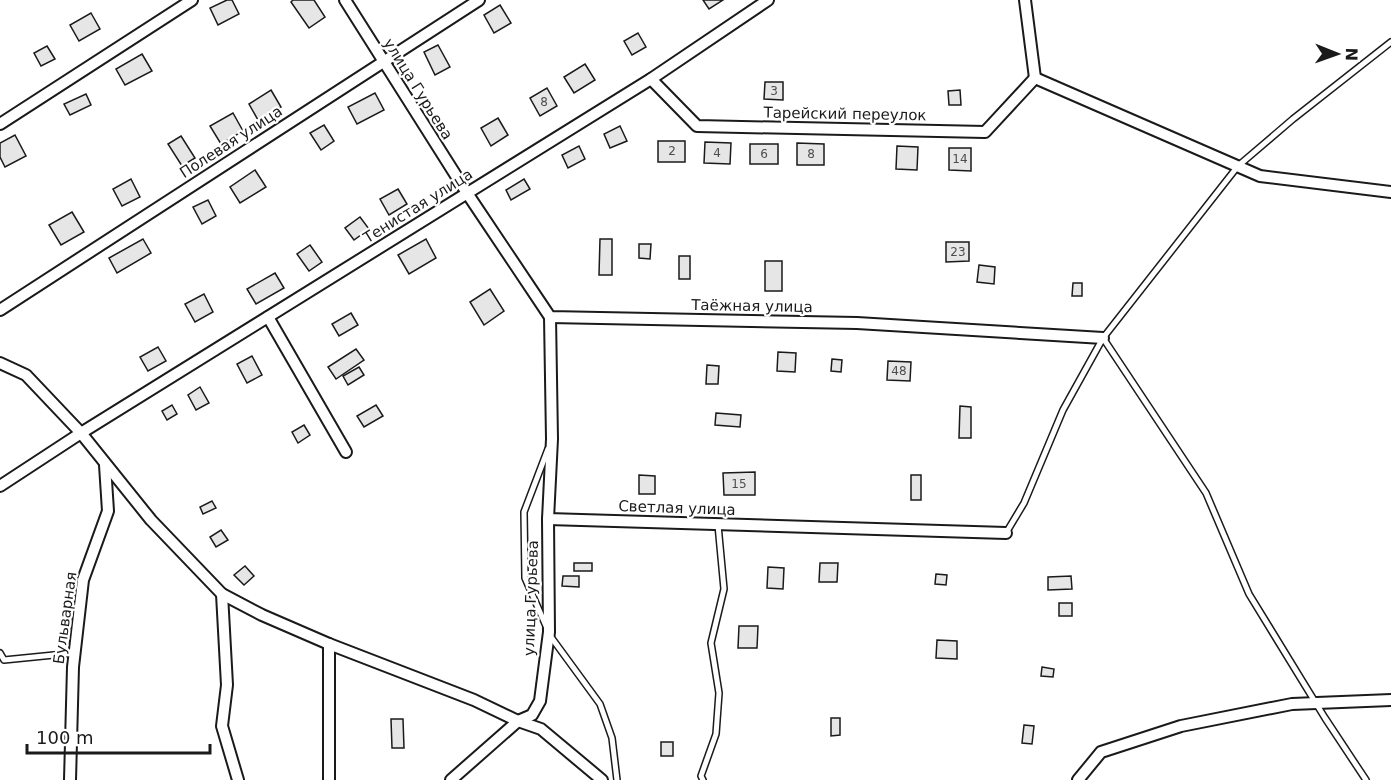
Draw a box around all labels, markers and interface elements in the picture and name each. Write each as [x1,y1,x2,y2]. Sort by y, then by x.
north arrow [1307,24,1367,84]
street label: улица Гурьева [380,35,456,143]
text: N [1342,47,1361,61]
house number: 3 [770,84,778,98]
house number: 8 [540,95,548,109]
street label: Полевая улица [176,102,286,182]
street label: Тарейский переулок [762,104,927,124]
house number: 2 [668,144,676,158]
house number: 4 [713,146,721,160]
house number: 6 [760,147,768,161]
house number: 8 [807,147,815,161]
house number: 14 [952,152,968,166]
street label: Тенистая улица [359,165,476,247]
house number: 23 [950,245,966,259]
street label: Таёжная улица [690,296,813,316]
house number: 48 [891,364,907,378]
house number: 15 [731,477,747,491]
street label: Светлая улица [618,497,736,519]
street label: улица Гурьева [520,540,542,656]
street label: Бульварная [50,571,80,665]
scale bar [27,717,210,755]
text: 100 m [36,727,94,748]

